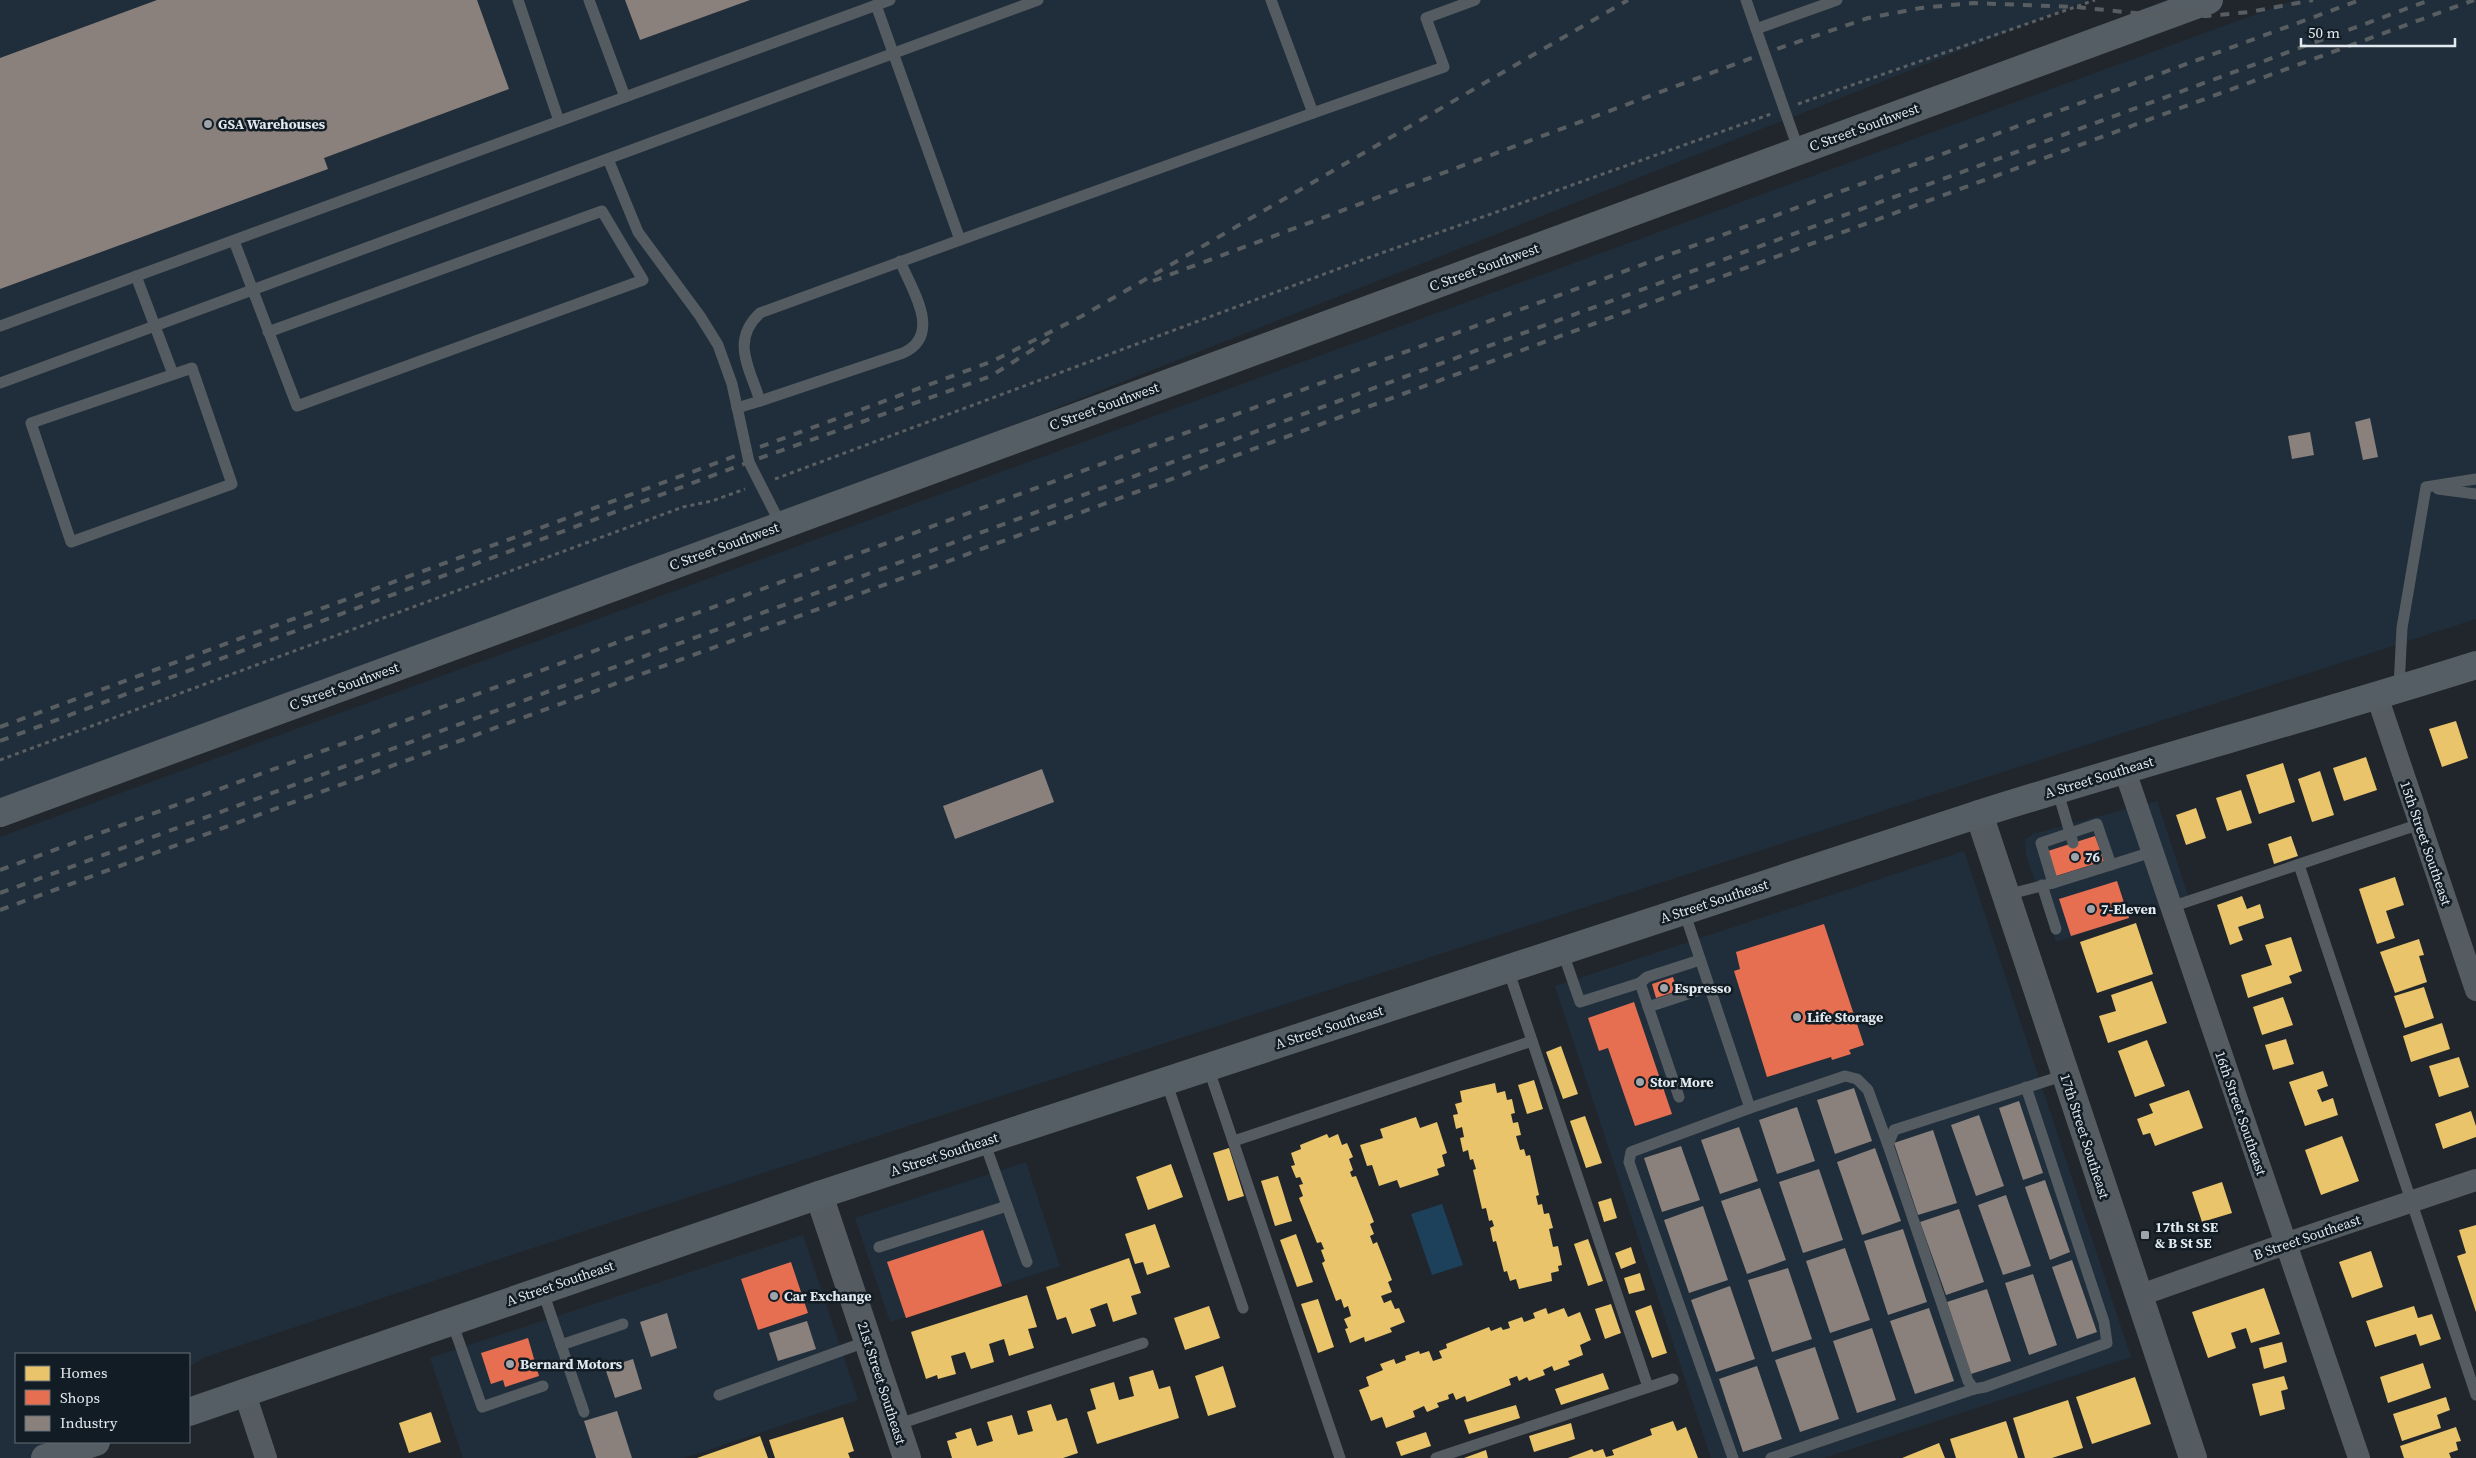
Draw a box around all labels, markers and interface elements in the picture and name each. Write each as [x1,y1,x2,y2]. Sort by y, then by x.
scale bar [2301,15,2455,47]
text: 50 m [2308,22,2340,43]
street label: C Street Southwest [1806,98,1922,156]
place label: GSA Warehouses [218,114,326,134]
marker: GSA Warehouses [202,118,214,130]
street label: C Street Southwest [1426,238,1542,296]
street label: C Street Southwest [1046,377,1162,435]
street label: C Street Southwest [666,517,782,575]
street label: C Street Southwest [286,657,402,715]
street label: A Street Southeast [2042,751,2156,803]
street label: 15th Street Southeast [2395,778,2457,908]
place label: 76 [2085,847,2101,867]
marker: 76 [2069,851,2081,863]
street label: A Street Southeast [1657,874,1771,928]
place label: 7-Eleven [2101,899,2157,919]
marker: 7-Eleven [2085,903,2097,915]
place label: Espresso [1674,978,1731,998]
marker: Espresso [1658,982,1670,994]
street label: A Street Southeast [1272,1000,1386,1054]
place label: Life Storage [1807,1007,1883,1027]
marker: Life Storage [1791,1011,1803,1023]
street label: 16th Street Southeast [2210,1048,2272,1178]
street label: 17th Street Southeast [2055,1071,2115,1201]
place label: Stor More [1650,1072,1713,1092]
marker: Stor More [1634,1076,1646,1088]
street label: A Street Southeast [887,1127,1001,1181]
street label: B Street Southeast [2251,1209,2364,1265]
place label: 17th St SE & B St SE [2155,1217,2218,1253]
marker: 17th St SE & B St SE [2139,1229,2151,1241]
street label: A Street Southeast [504,1255,617,1311]
place label: Car Exchange [784,1286,871,1306]
marker: Car Exchange [768,1290,780,1302]
street label: 21st Street Southeast [853,1319,911,1447]
legend [15,1353,190,1443]
place label: Bernard Motors [520,1354,623,1374]
marker: Bernard Motors [504,1358,516,1370]
text: Homes [60,1362,107,1383]
text: Shops [60,1387,100,1408]
text: Industry [60,1412,118,1433]

